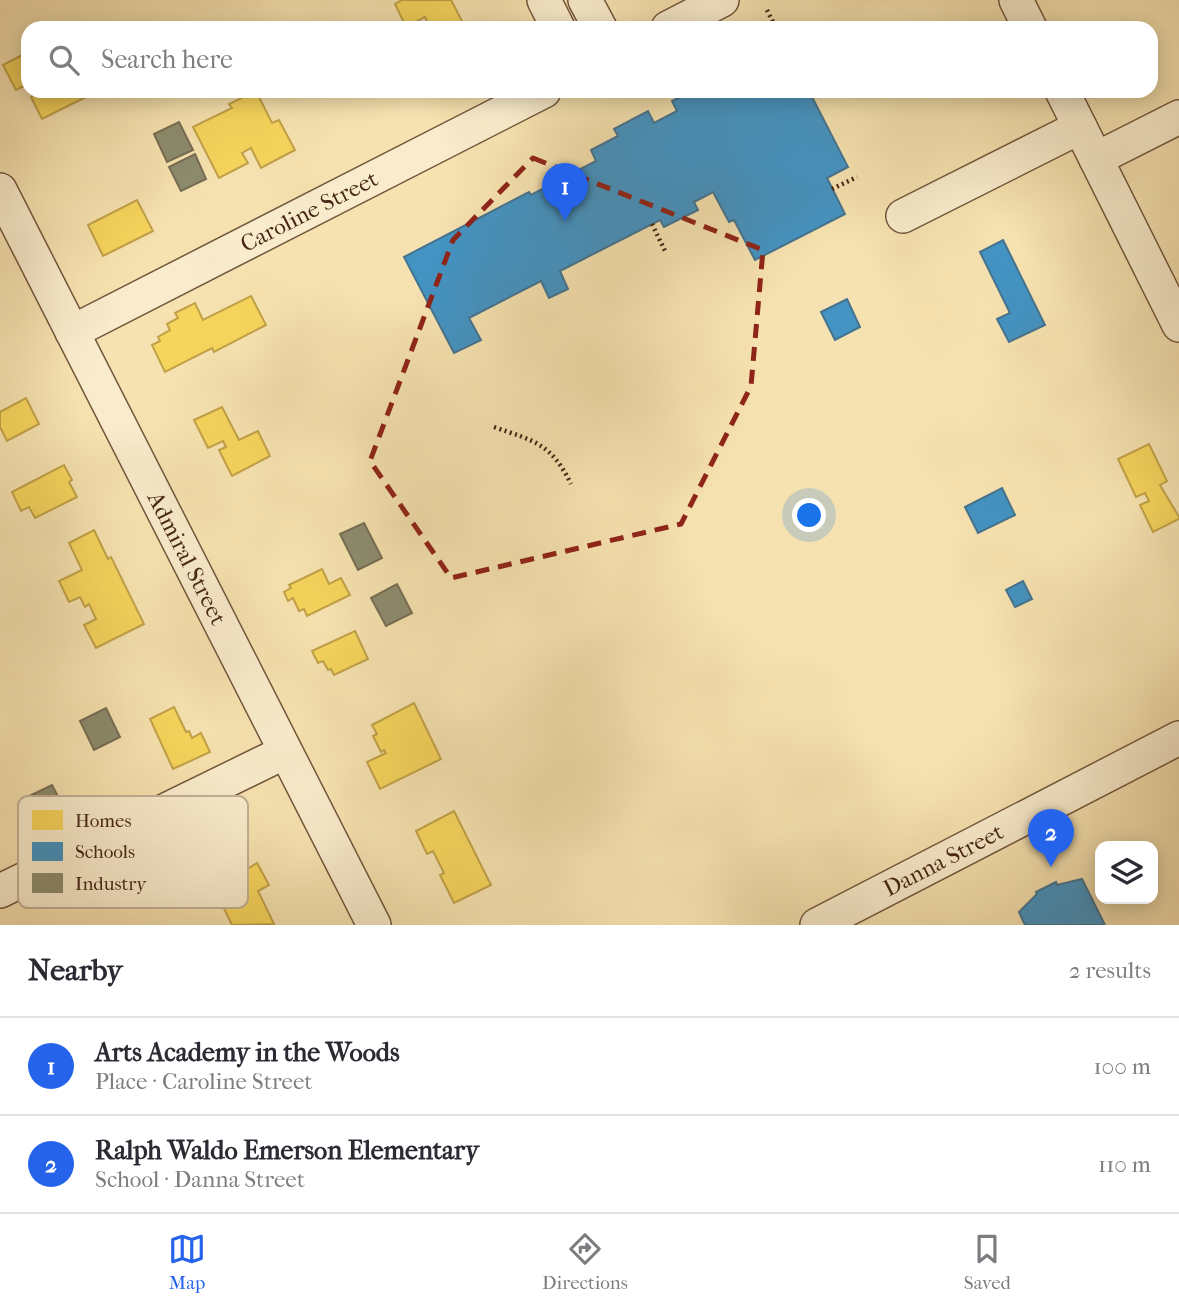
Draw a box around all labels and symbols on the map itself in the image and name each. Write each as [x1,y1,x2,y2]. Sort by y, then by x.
pin: 1 [542,163,588,221]
street label: Caroline Street [236,165,382,258]
street label: Admiral Street [141,486,232,629]
your location [792,498,826,532]
legend [18,796,248,908]
pin: 2 [1028,809,1074,867]
text: Homes [75,810,131,832]
street label: Danna Street [879,818,1008,902]
text: Schools [75,841,135,863]
text: Industry [75,873,147,895]

